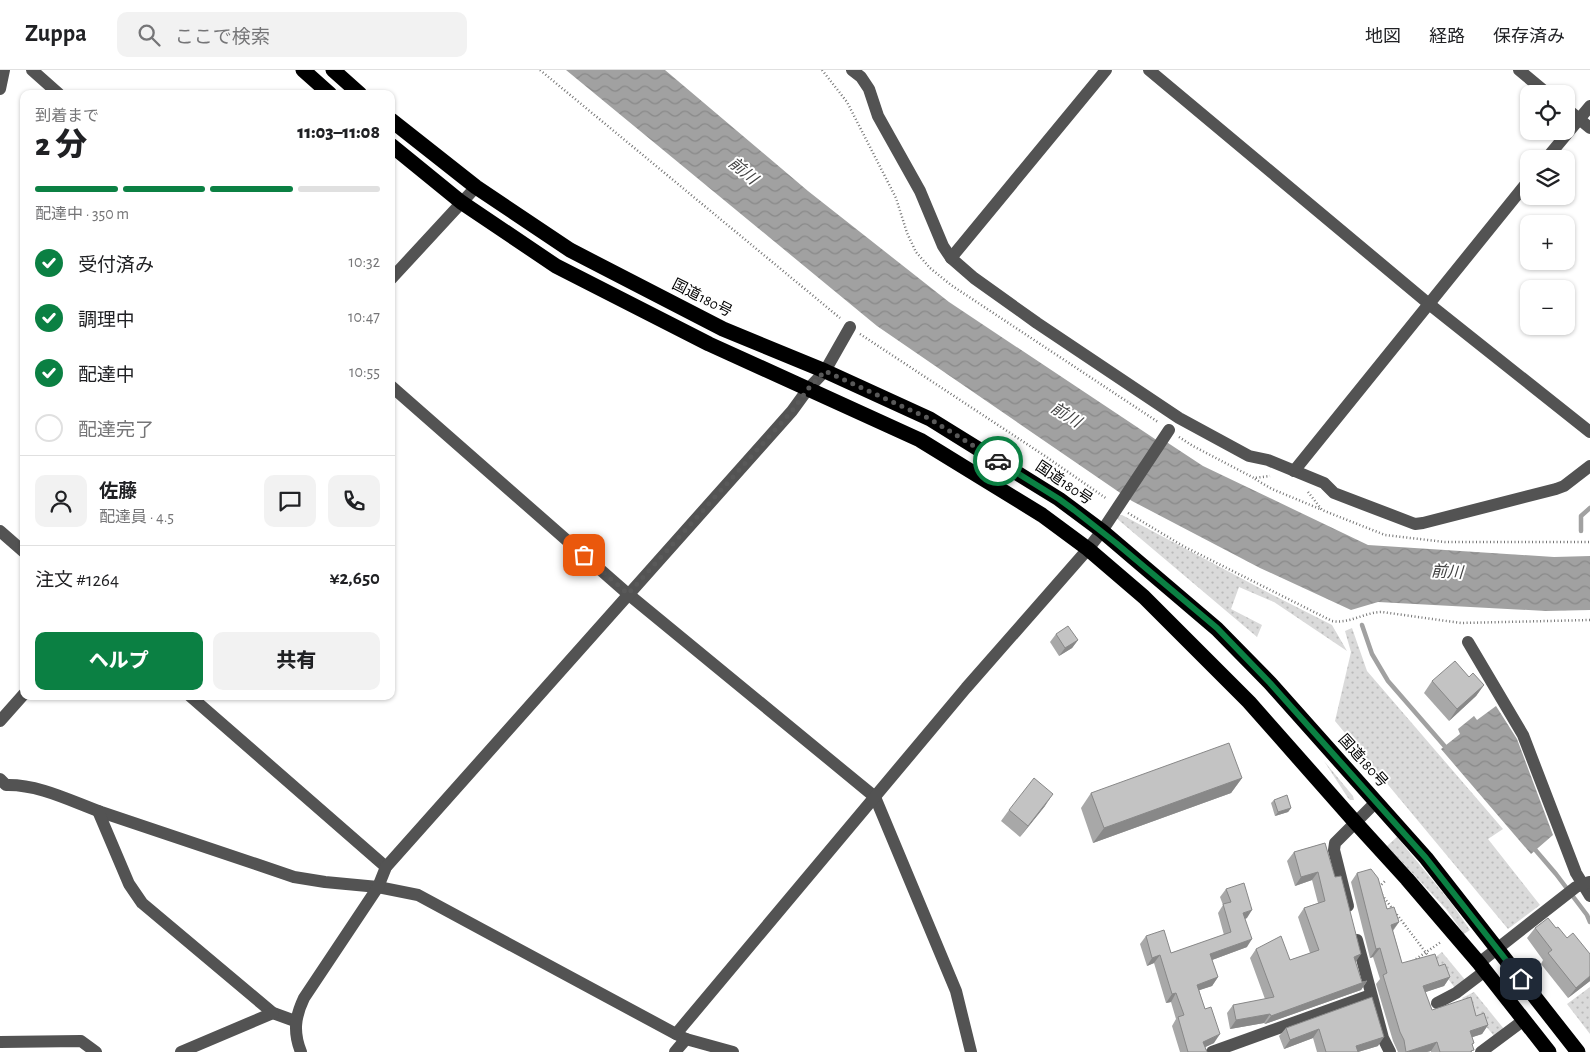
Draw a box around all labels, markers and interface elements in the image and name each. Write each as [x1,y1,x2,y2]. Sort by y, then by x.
search box [117,12,467,57]
icon: search [135,21,163,49]
text: Zuppa [25,22,87,46]
text: ここで検索 [175,28,270,47]
text: 地図 [1365,28,1401,46]
text: 経路 [1429,28,1465,46]
text: 保存済み [1493,28,1565,46]
map controls [1520,85,1575,335]
button: locate [1520,85,1575,140]
text: 到着まで [35,108,99,124]
text: 11:03–11:08 [297,123,380,142]
text: 2 分 [35,129,87,161]
button: layers [1520,150,1575,205]
water label: 前川 [726,154,763,189]
text: 配達中 · 350 m [35,206,129,222]
button: + [1520,215,1575,270]
icon: check [35,249,63,277]
text: 10:32 [349,254,380,270]
text: 受付済み [78,256,154,275]
street label: 国道180号 [670,276,735,319]
button: − [1520,280,1575,335]
icon: check [35,304,63,332]
text: 10:47 [348,309,380,325]
text: 調理中 [78,311,135,330]
icon: check [35,359,63,387]
text: 10:55 [349,364,380,380]
text: 配達中 [78,366,135,385]
water label: 前川 [1048,399,1086,431]
text: 配達完了 [78,421,154,440]
courier [973,436,1023,486]
icon: car [984,447,1012,475]
street label: 国道180号 [1033,458,1096,507]
button: person [35,475,87,527]
button: chat [264,475,316,527]
button: phone [328,475,380,527]
text: 佐藤 [99,482,137,501]
text: 配達員 · 4.5 [99,509,174,525]
pin [563,534,605,576]
icon: bag [570,541,598,569]
water label: 前川 [1431,562,1465,581]
text: ¥2,650 [329,569,380,588]
text: 注文 #1264 [35,571,119,590]
button: ヘルプ [35,632,203,690]
button: 共有 [213,632,380,690]
street label: 国道180号 [1336,731,1391,790]
pin [1500,958,1542,1000]
icon: home [1507,965,1535,993]

